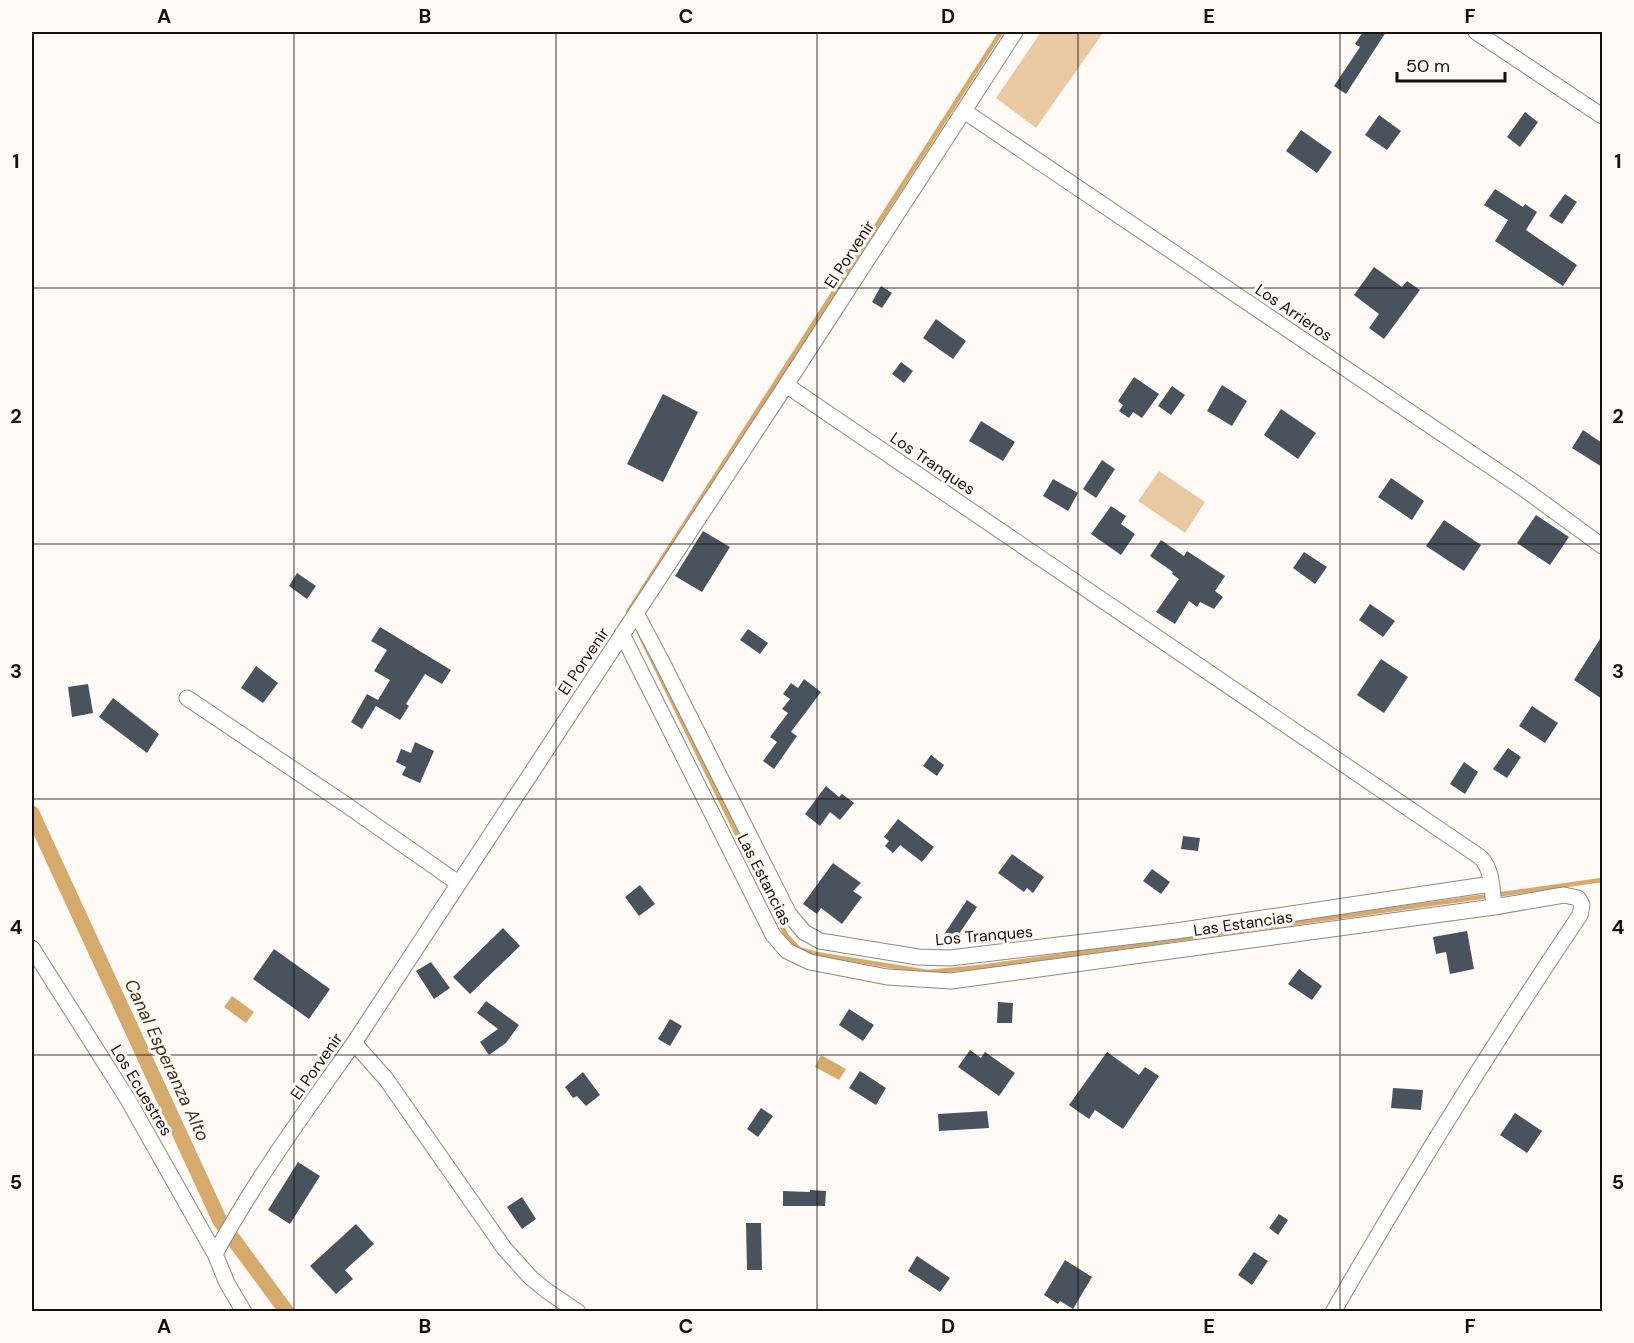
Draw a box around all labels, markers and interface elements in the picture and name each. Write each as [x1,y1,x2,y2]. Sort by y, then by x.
text: A [157,3,171,29]
text: B [419,3,431,29]
text: C [679,3,693,29]
text: D [941,3,955,29]
text: E [1203,3,1215,29]
text: F [1464,3,1476,29]
scale bar [1397,45,1505,83]
text: 50 m [1406,54,1450,78]
text: 1 [12,148,20,174]
text: 1 [1614,148,1622,174]
street label: El Porvenir [820,216,879,292]
street label: Los Arrieros [1251,279,1336,346]
text: 2 [10,403,22,429]
text: 2 [1612,403,1624,429]
street label: Los Tranques [886,427,979,500]
street label: El Porvenir [553,623,614,699]
text: 3 [10,658,22,684]
text: 3 [1612,658,1624,684]
street label: Las Estancias [732,830,797,929]
street label: Las Estancias [1192,906,1294,941]
text: 4 [10,914,23,940]
text: 4 [1612,914,1625,940]
street label: Los Tranques [934,921,1034,950]
water label: Canal Esperanza Alto [119,975,215,1145]
street label: El Porvenir [286,1029,347,1104]
street label: Los Ecuestres [106,1041,177,1140]
text: 5 [10,1169,22,1195]
text: 5 [1612,1169,1624,1195]
text: A [157,1313,171,1339]
text: B [419,1313,431,1339]
text: C [679,1313,693,1339]
text: D [941,1313,955,1339]
text: E [1203,1313,1215,1339]
text: F [1464,1313,1476,1339]

